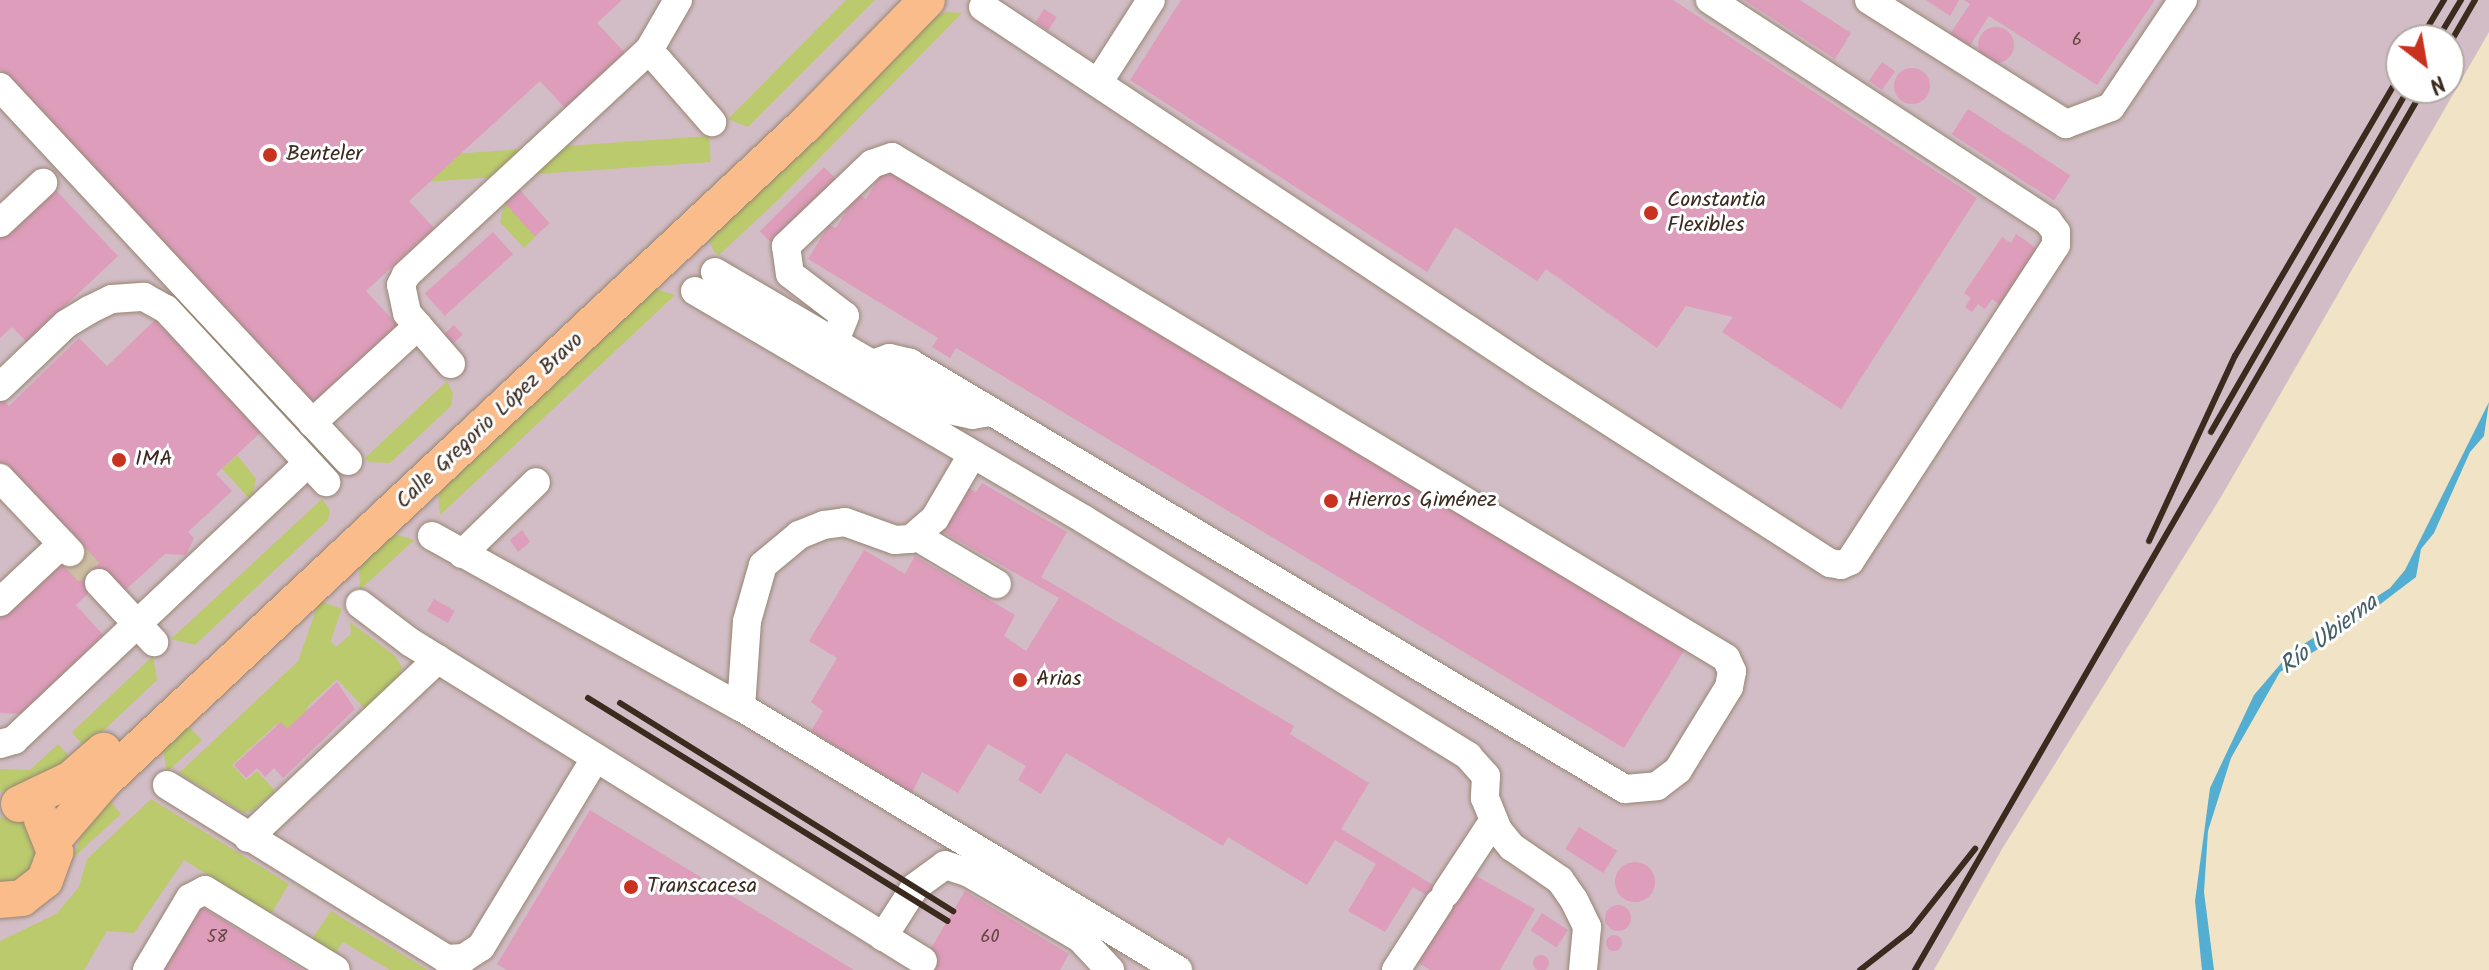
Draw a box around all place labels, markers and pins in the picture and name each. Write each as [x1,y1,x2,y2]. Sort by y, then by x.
place label: Benteler [286,142,363,168]
marker: Benteler [261,146,279,164]
place label: Constantia Flexibles [1667,187,1766,238]
marker: Constantia Flexibles [1642,204,1660,222]
place label: IMA [135,447,173,473]
marker: IMA [110,451,128,469]
place label: Hierros Giménez [1347,488,1497,514]
marker: Hierros Giménez [1322,492,1340,510]
place label: Arias [1036,667,1082,693]
marker: Arias [1011,671,1029,689]
place label: Transcacesa [647,874,757,900]
marker: Transcacesa [622,878,640,896]

